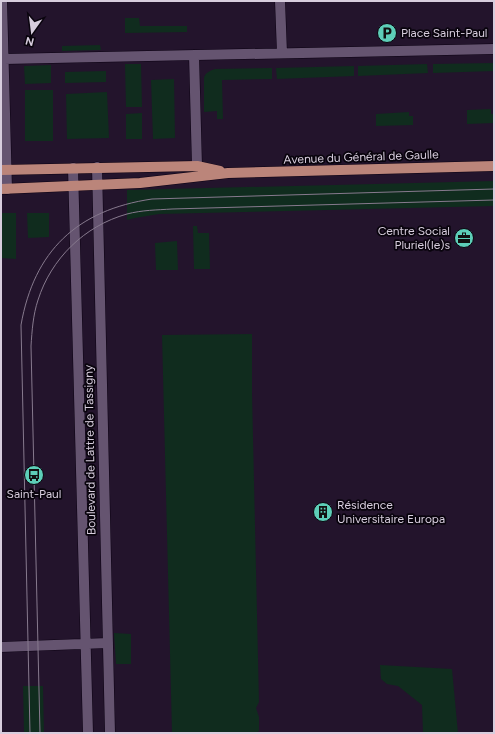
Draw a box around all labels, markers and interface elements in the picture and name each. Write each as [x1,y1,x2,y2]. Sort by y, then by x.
north arrow [12,12,52,52]
parking icon: Place Saint-Paul [376,22,398,44]
place label: Place Saint-Paul [401,26,488,40]
text: N [24,34,35,49]
street label: Avenue du Général de Gaulle [283,147,439,167]
place label: Centre Social Pluriel(le)s [378,224,450,252]
office icon: Centre Social Pluriel(le)s [453,227,475,249]
street label: Boulevard de Lattre de Tassigny [82,364,98,535]
bus stop icon: Saint-Paul [23,464,45,486]
place label: Saint-Paul [7,487,61,501]
place label: Résidence Universitaire Europa [337,498,445,526]
building icon: Résidence Universitaire Europa [312,501,334,523]

